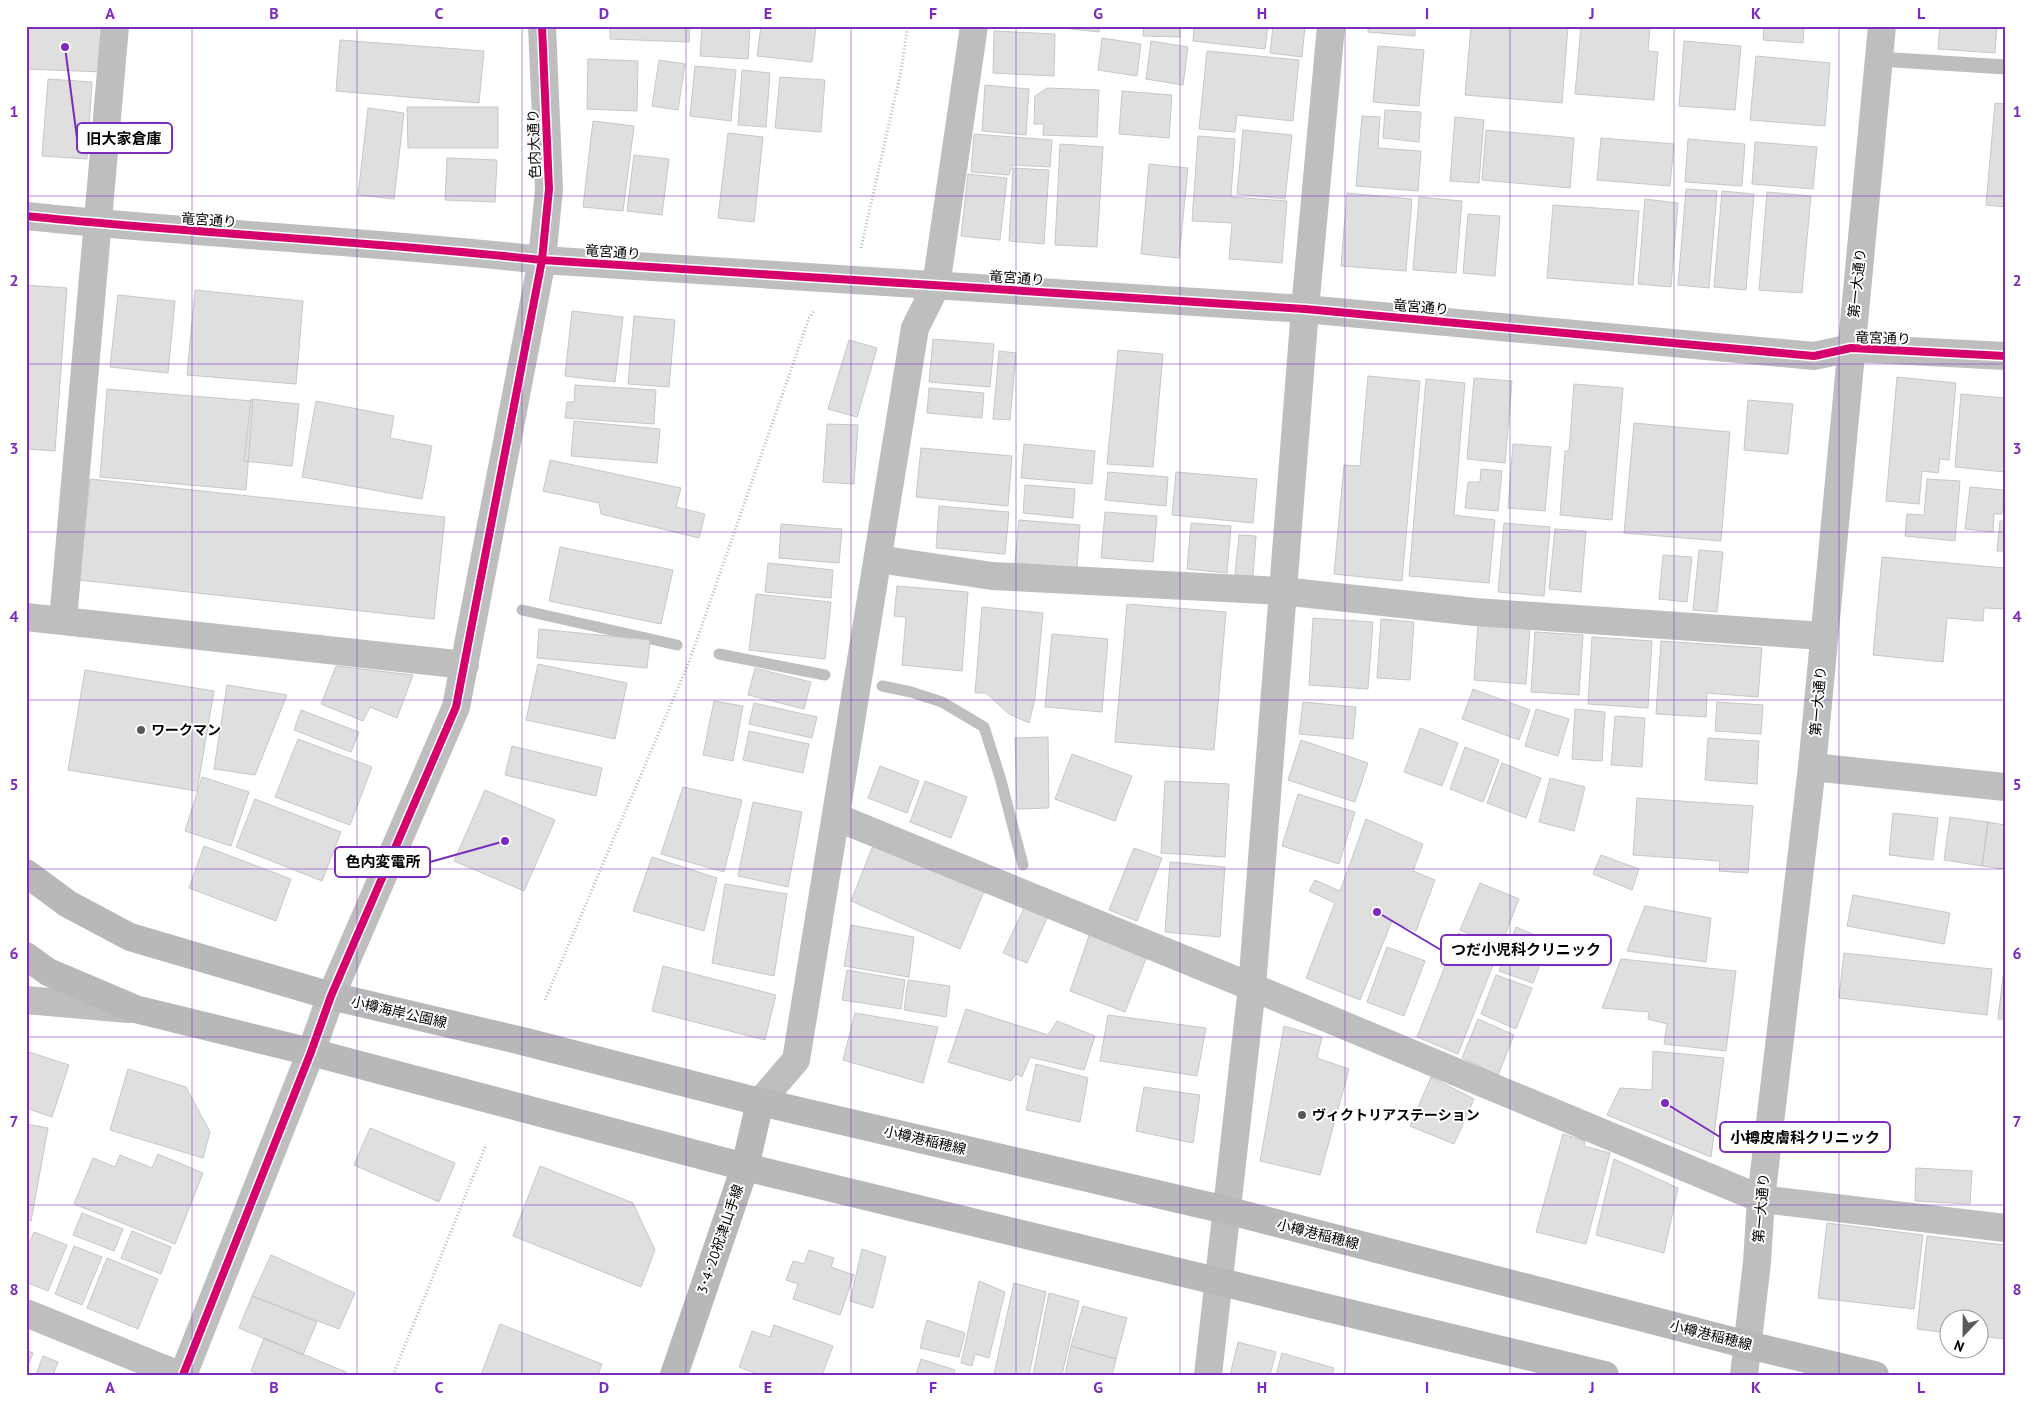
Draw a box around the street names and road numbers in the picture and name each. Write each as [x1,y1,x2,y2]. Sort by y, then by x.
street label: 色内大通り [524,109,544,179]
street label: 竜宮通り [180,209,238,231]
street label: 竜宮通り [584,241,642,263]
street label: 第一大通り [1844,247,1870,319]
street label: 竜宮通り [988,267,1046,289]
street label: 竜宮通り [1392,296,1450,318]
street label: 竜宮通り [1855,328,1911,348]
street label: 第一大通り [1806,665,1830,737]
street label: 小樽海岸公園線 [349,992,449,1032]
street label: 小樽港稲穂線 [882,1122,968,1158]
street label: 第一大通り [1749,1172,1773,1244]
street label: 3･4･20祝津山手線 [693,1182,747,1296]
street label: 小樽港稲穂線 [1275,1215,1361,1253]
street label: 小樽港稲穂線 [1668,1316,1754,1354]

